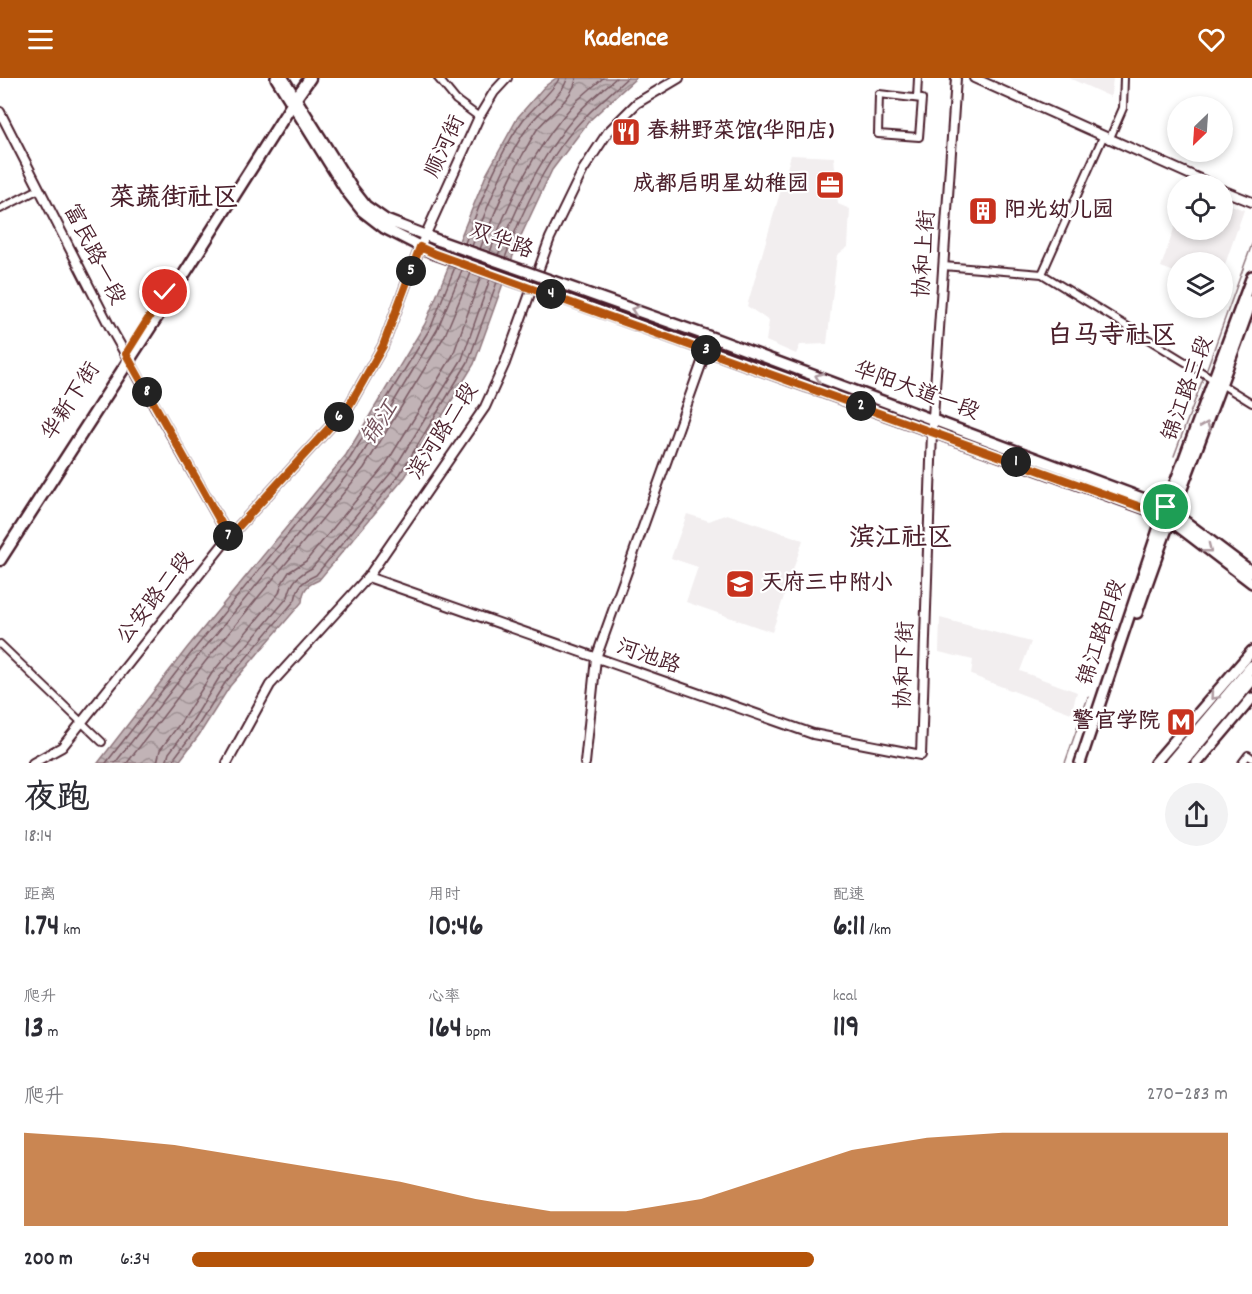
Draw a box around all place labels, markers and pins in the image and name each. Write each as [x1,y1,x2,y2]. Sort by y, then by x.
restaurant icon: 春耕野菜馆(华阳店) [610,116,642,148]
place label: 春耕野菜馆(华阳店) [647,117,834,148]
office icon: 成都启明星幼稚园 [814,169,846,201]
place label: 成都启明星幼稚园 [633,170,809,201]
building icon: 阳光幼儿园 [967,195,999,227]
place label: 阳光幼儿园 [1004,196,1114,227]
pin: 5 [396,256,426,286]
pin [139,266,190,317]
pin: 4 [536,279,566,309]
pin: 3 [691,335,721,365]
pin: 8 [132,377,162,407]
pin: 2 [846,391,876,421]
pin: 6 [324,402,354,432]
pin: 1 [1001,447,1031,477]
pin [1140,481,1191,532]
pin: 7 [213,521,243,551]
school or university icon: 天府三中附小 [724,568,756,600]
place label: 天府三中附小 [761,569,893,600]
metro station icon: 警官学院 [1165,706,1197,738]
place label: 警官学院 [1072,707,1160,738]

